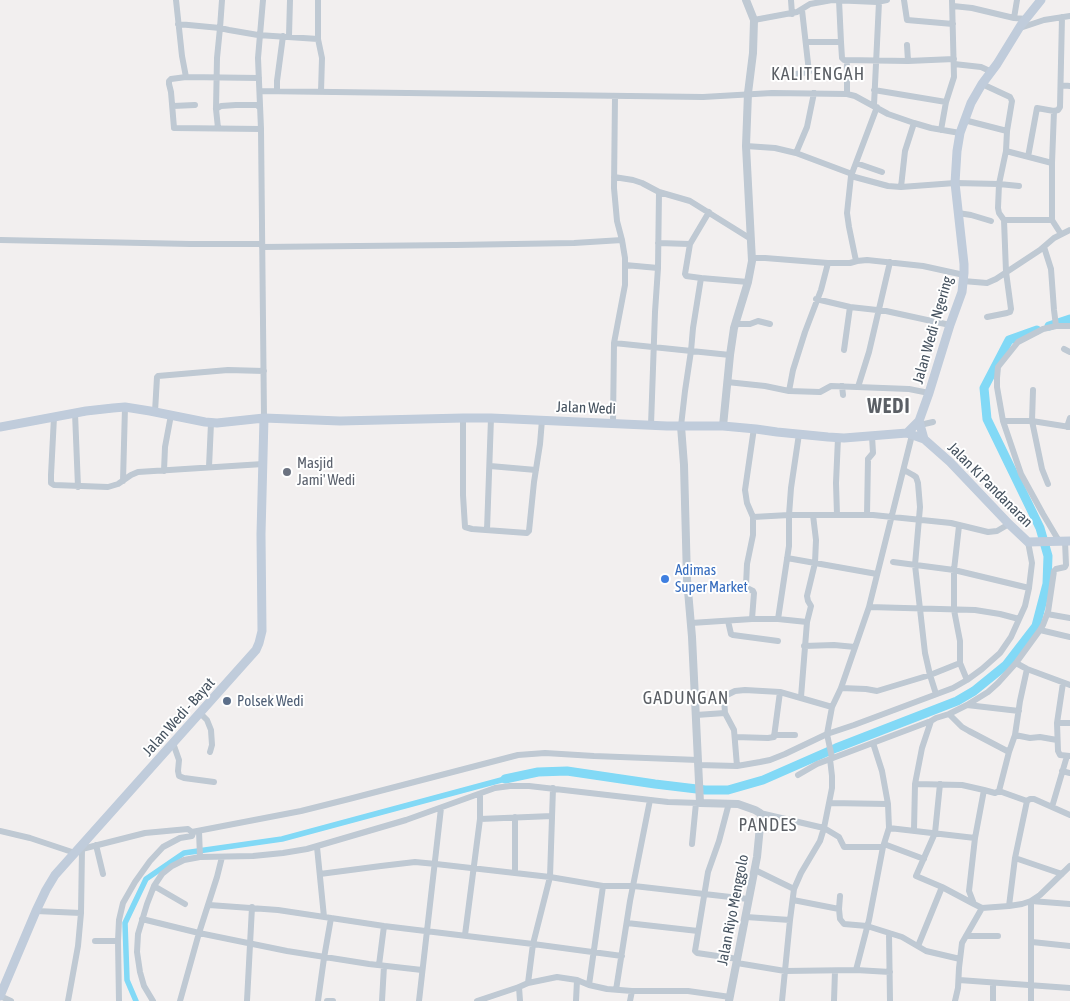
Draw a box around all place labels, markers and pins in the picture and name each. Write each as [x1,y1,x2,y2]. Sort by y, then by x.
place label: Masjid Jami' Wedi [297,454,355,489]
marker: Masjid Jami' Wedi [281,466,293,478]
place label: Adimas Super Market [675,561,748,596]
marker: Adimas Super Market [659,573,671,585]
place label: Polsek Wedi [237,692,304,710]
marker: Polsek Wedi [221,695,233,707]

